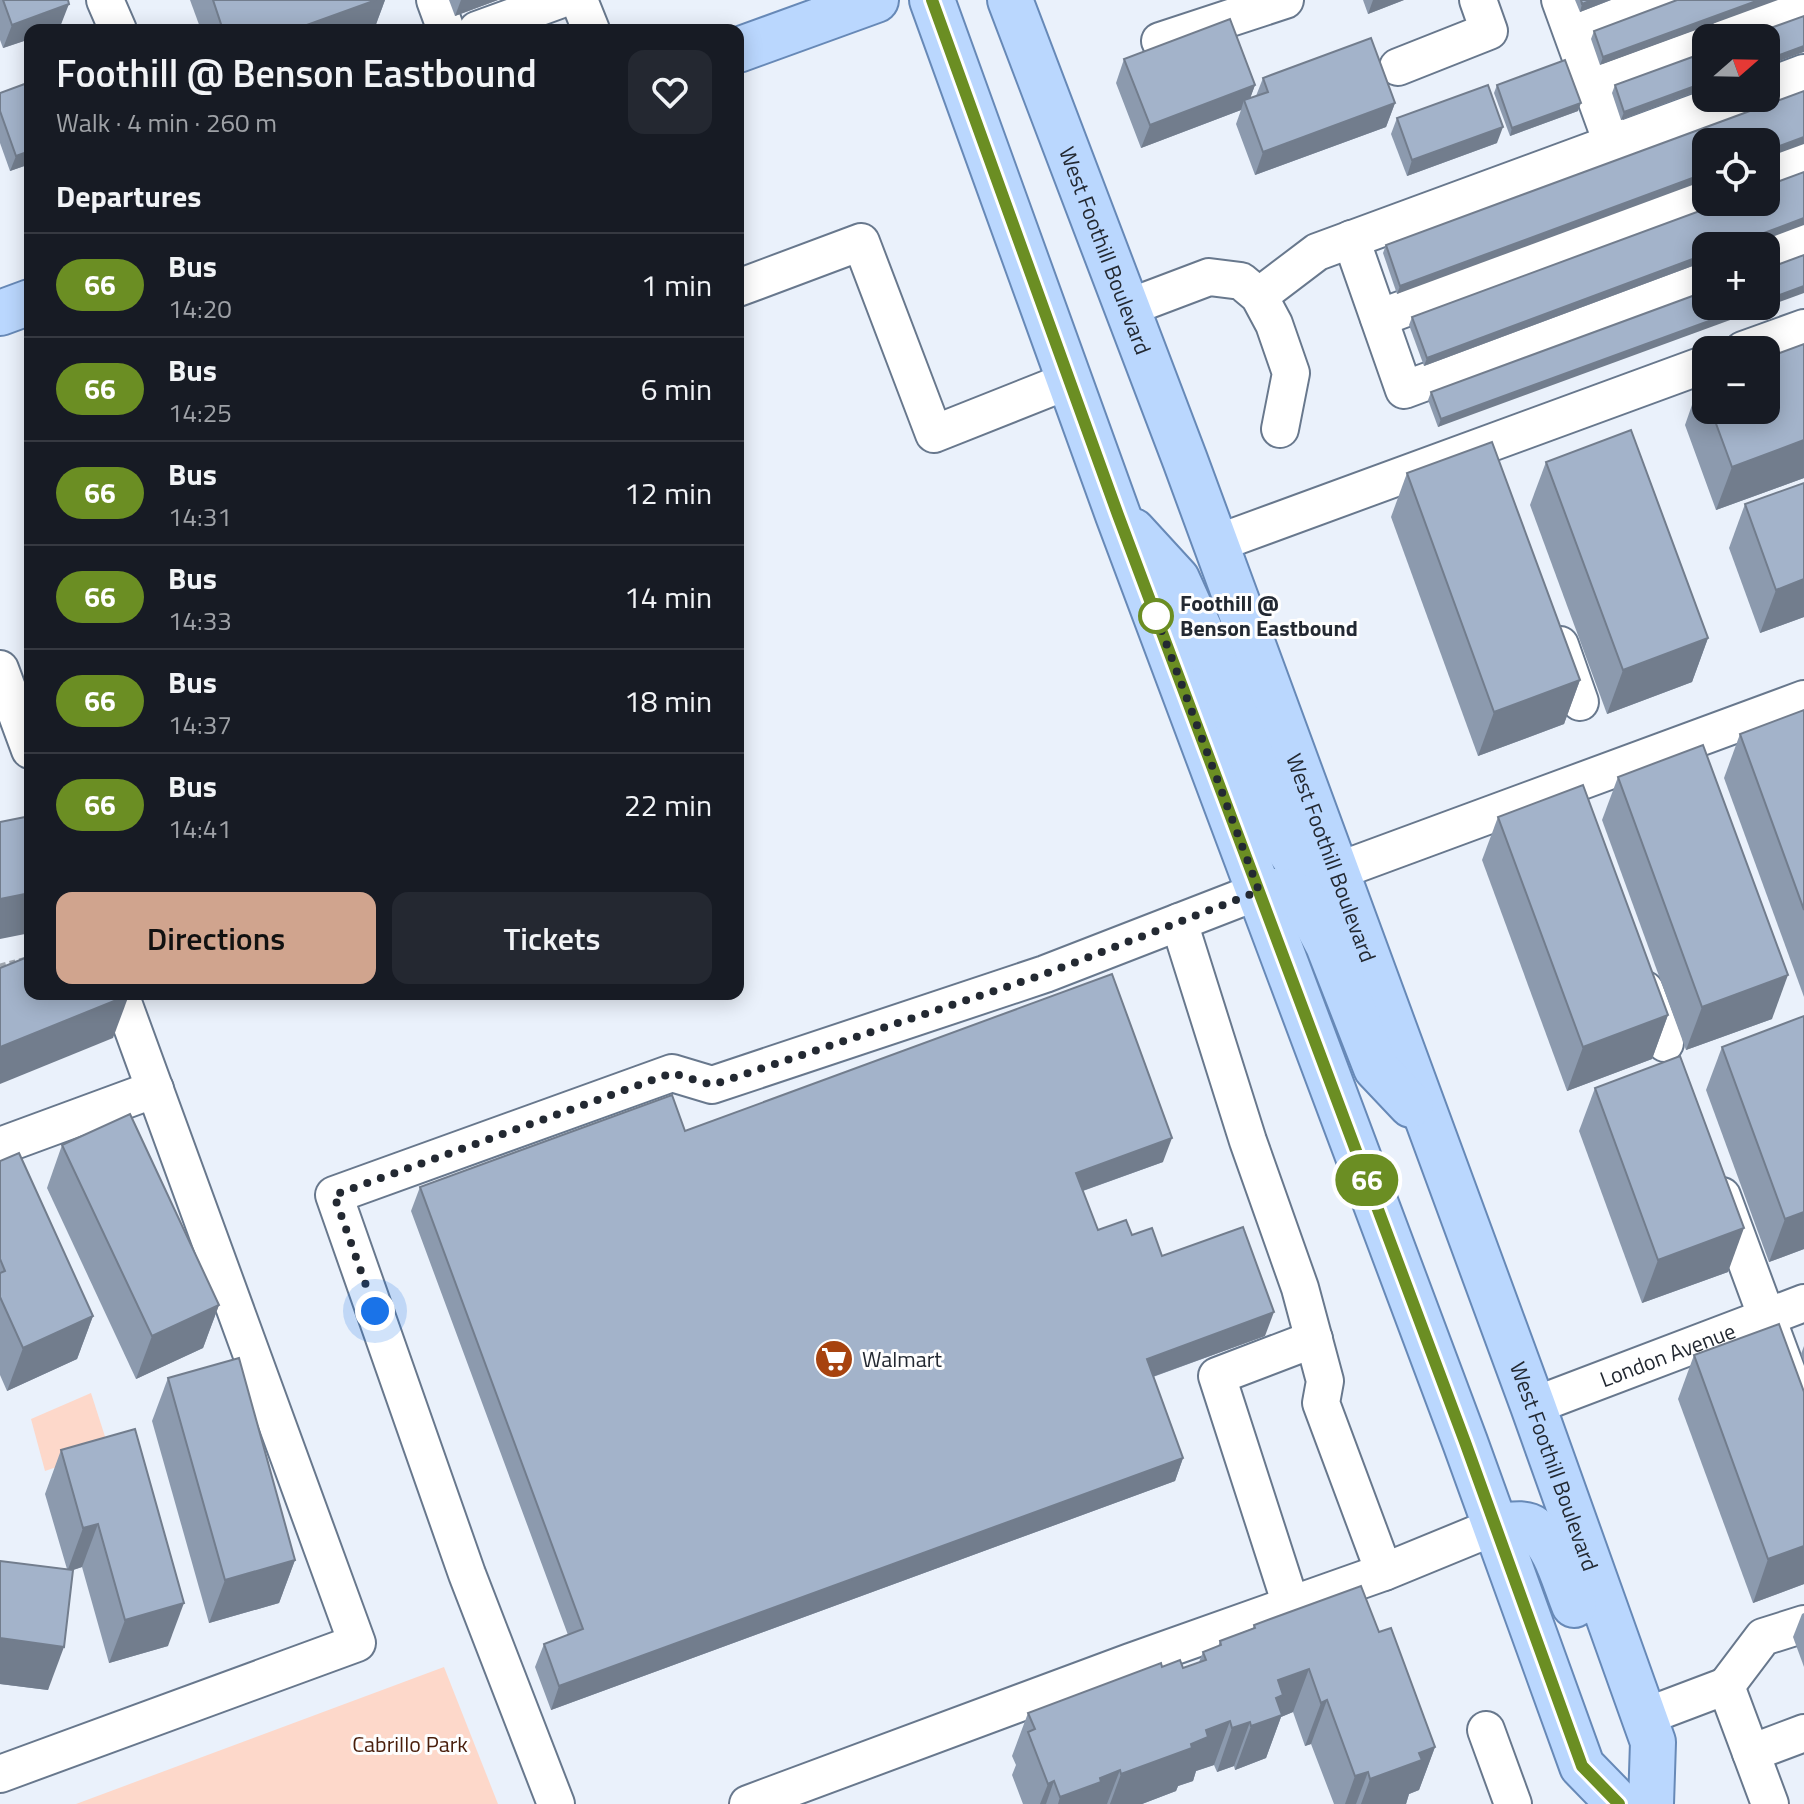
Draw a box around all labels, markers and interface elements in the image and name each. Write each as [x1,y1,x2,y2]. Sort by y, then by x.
north arrow [1692,24,1780,112]
map controls [1692,24,1780,424]
text: Foothill @ Benson Eastbound [56,44,537,102]
button: heart [628,50,712,134]
text: Walk · 4 min · 260 m [56,103,277,142]
button: locate [1692,128,1780,216]
street label: West Foothill Boulevard [1050,142,1160,359]
text: Departures [56,173,201,219]
button: + [1692,232,1780,320]
text: Bus [168,243,217,289]
text: 1 min [641,262,712,308]
text: 66 [84,263,116,306]
text: 14:20 [168,289,232,328]
button: − [1692,336,1780,424]
text: Bus [168,347,217,393]
text: 6 min [641,366,712,412]
text: 66 [84,367,116,410]
text: 14:25 [168,393,232,432]
text: Bus [168,451,217,497]
text: 12 min [624,470,712,516]
text: 66 [84,471,116,514]
text: 14:31 [168,497,232,536]
text: Bus [168,555,217,601]
text: 14 min [624,574,712,620]
text: 66 [84,575,116,618]
place label: Foothill @ Benson Eastbound [1180,586,1358,645]
marker: Foothill @ Benson Eastbound [1139,599,1173,633]
text: 14:33 [168,601,232,640]
text: Bus [168,659,217,705]
text: 18 min [624,678,712,724]
text: 66 [84,679,116,722]
text: 14:37 [168,705,232,744]
street label: West Foothill Boulevard [1277,749,1385,967]
text: Bus [168,763,217,809]
text: 22 min [624,782,712,828]
text: 66 [84,783,116,826]
text: 14:41 [168,809,232,848]
button: Directions [56,892,376,984]
button: Tickets [392,892,712,984]
line badge: 66 [1331,1154,1403,1206]
text: 66 [1351,1158,1383,1201]
your location [355,1291,395,1331]
street label: London Avenue [1595,1314,1740,1396]
supermarket icon: Walmart [813,1338,855,1380]
place label: Walmart [862,1342,942,1376]
street label: West Foothill Boulevard [1501,1357,1607,1575]
park label: Cabrillo Park [352,1727,468,1761]

